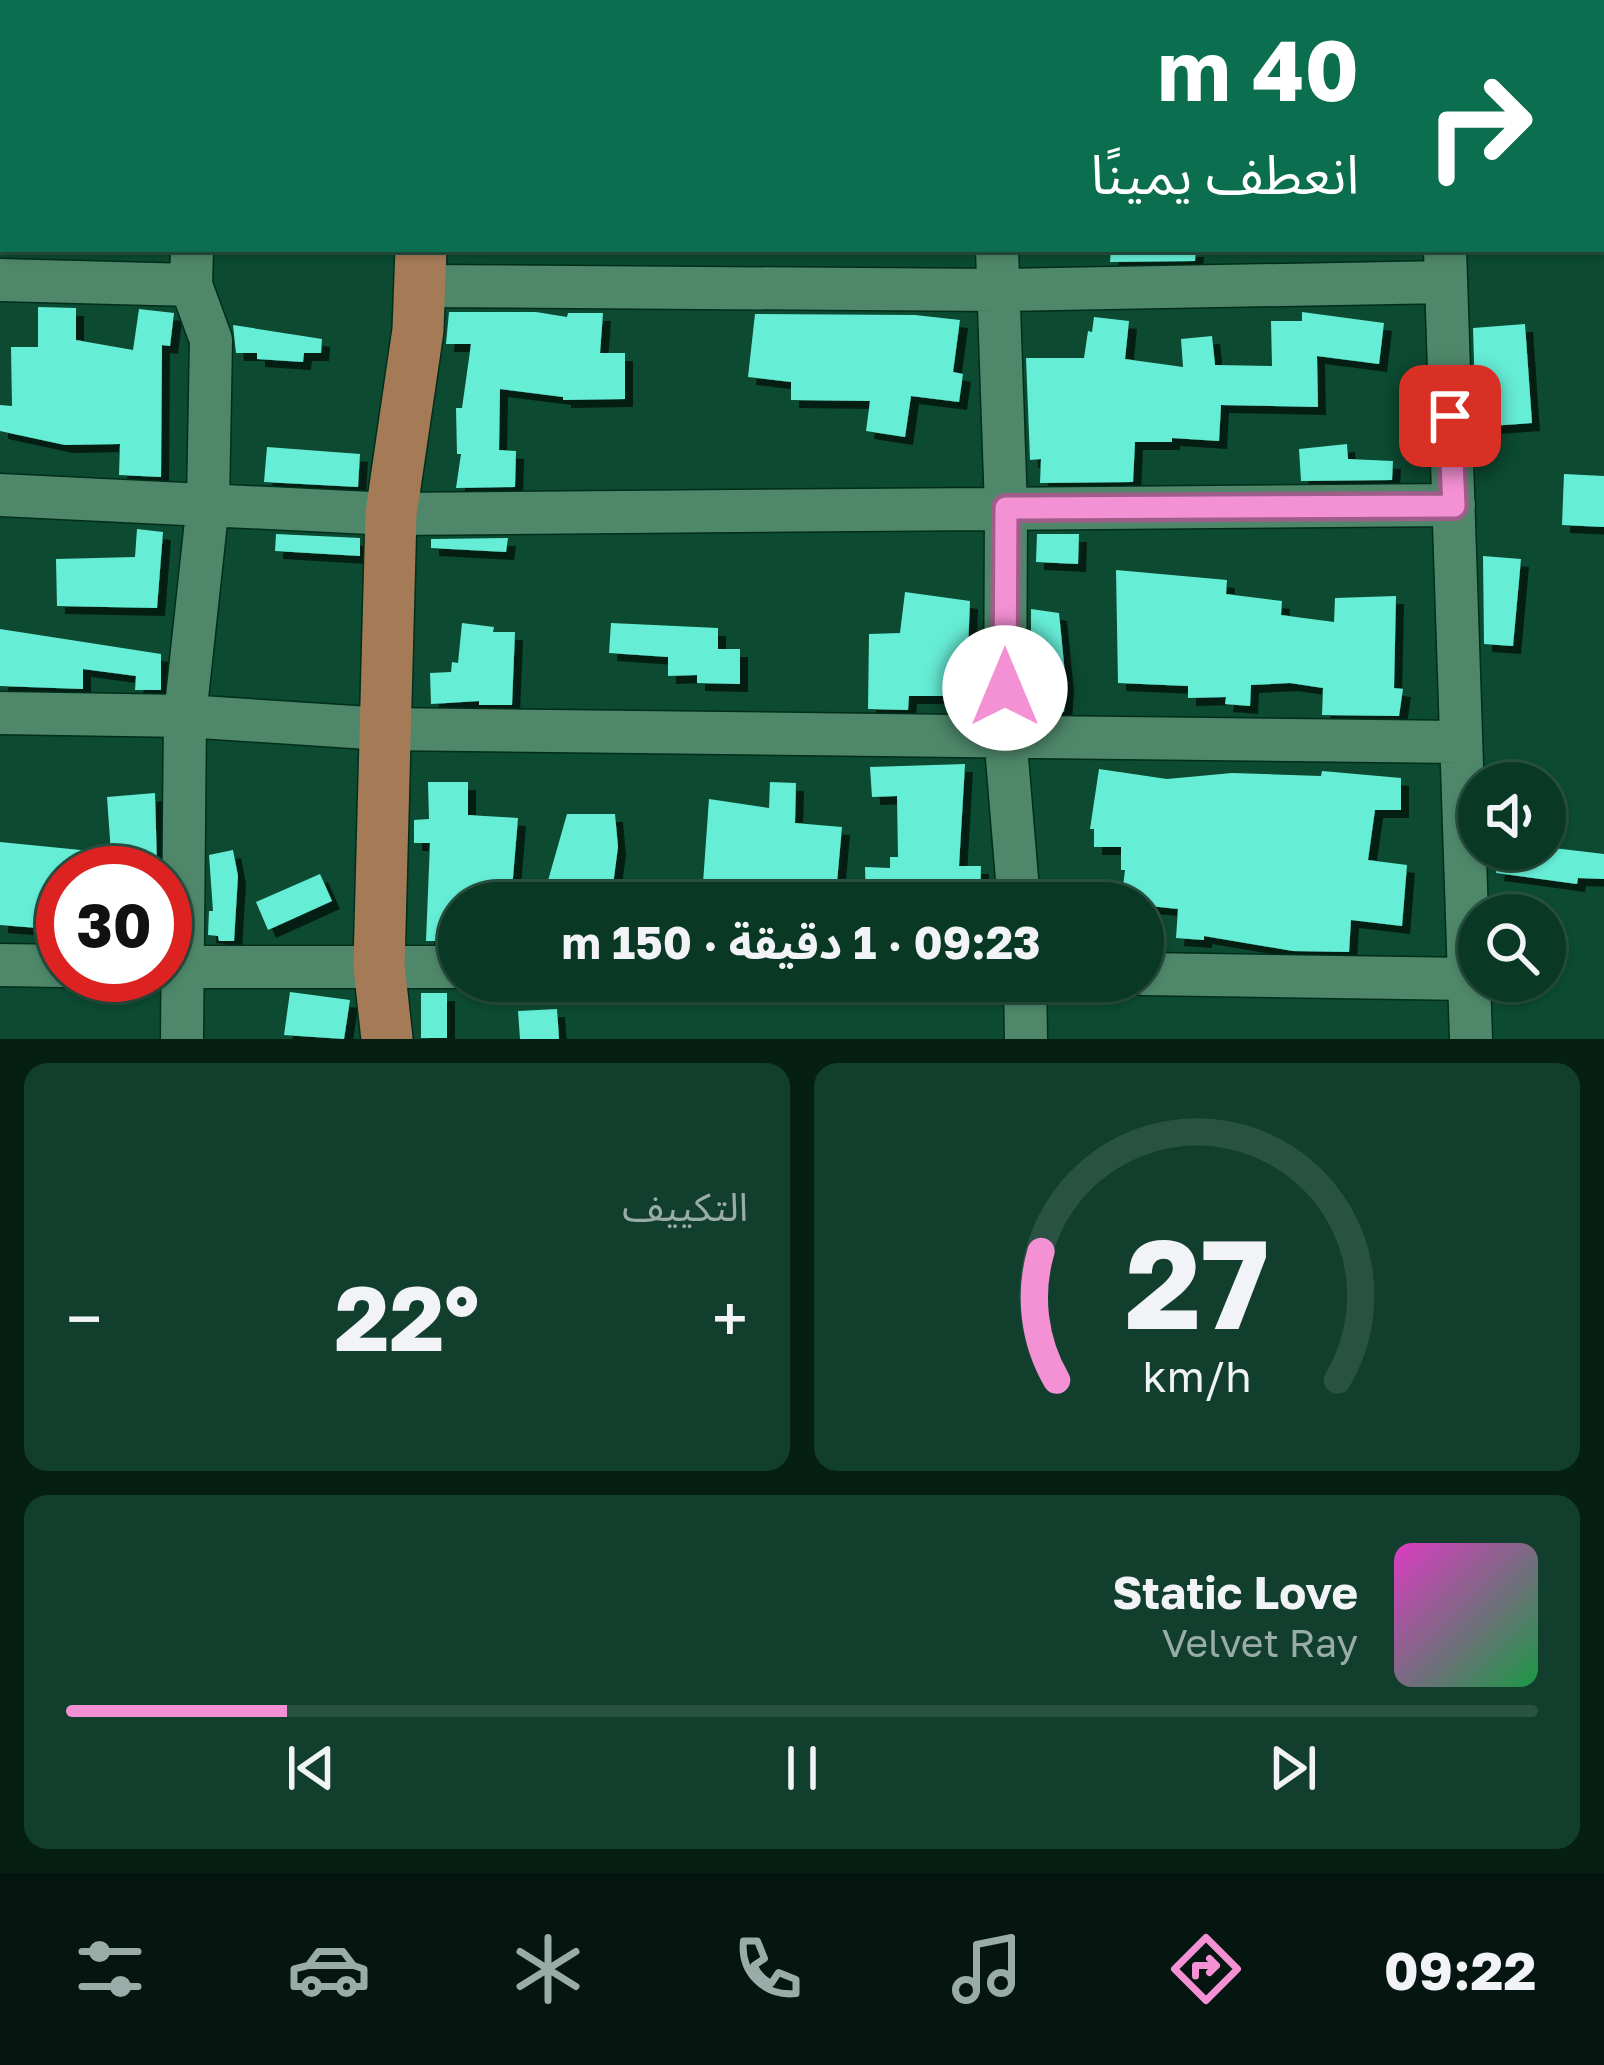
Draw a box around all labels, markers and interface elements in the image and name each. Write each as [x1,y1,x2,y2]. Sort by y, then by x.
text: 40 m [1157,19,1359,119]
icon: right [1401,48,1557,204]
text: انعطف يمينًا [1091,141,1359,206]
pin [1399,365,1501,467]
icon: arrive [1417,383,1483,449]
position arrow [942,625,1068,751]
map controls [1458,762,1566,1002]
button: sound [1458,762,1566,870]
speed limit sign: 30 [36,846,192,1002]
button: search [1458,894,1566,1002]
text: 09:23 · 1 دقيقة · 150 m [561,915,1041,969]
text: التكييف [622,1183,748,1230]
text: 27 [1125,1207,1269,1356]
text: 22° [335,1263,479,1371]
text: − [66,1278,102,1358]
text: + [712,1278,748,1358]
text: km/h [1142,1350,1252,1401]
text: Static Love [1112,1565,1358,1619]
text: Velvet Ray [1162,1619,1358,1666]
icon: previous [278,1735,344,1801]
icon: pause [769,1735,835,1801]
icon: next [1260,1735,1326,1801]
icon: filters [68,1927,152,2011]
icon: car [287,1927,371,2011]
icon: climate [506,1927,590,2011]
icon: phone [726,1927,810,2011]
icon: music [945,1927,1029,2011]
icon: directions [1164,1927,1248,2011]
text: 09:22 [1384,1937,1536,2002]

